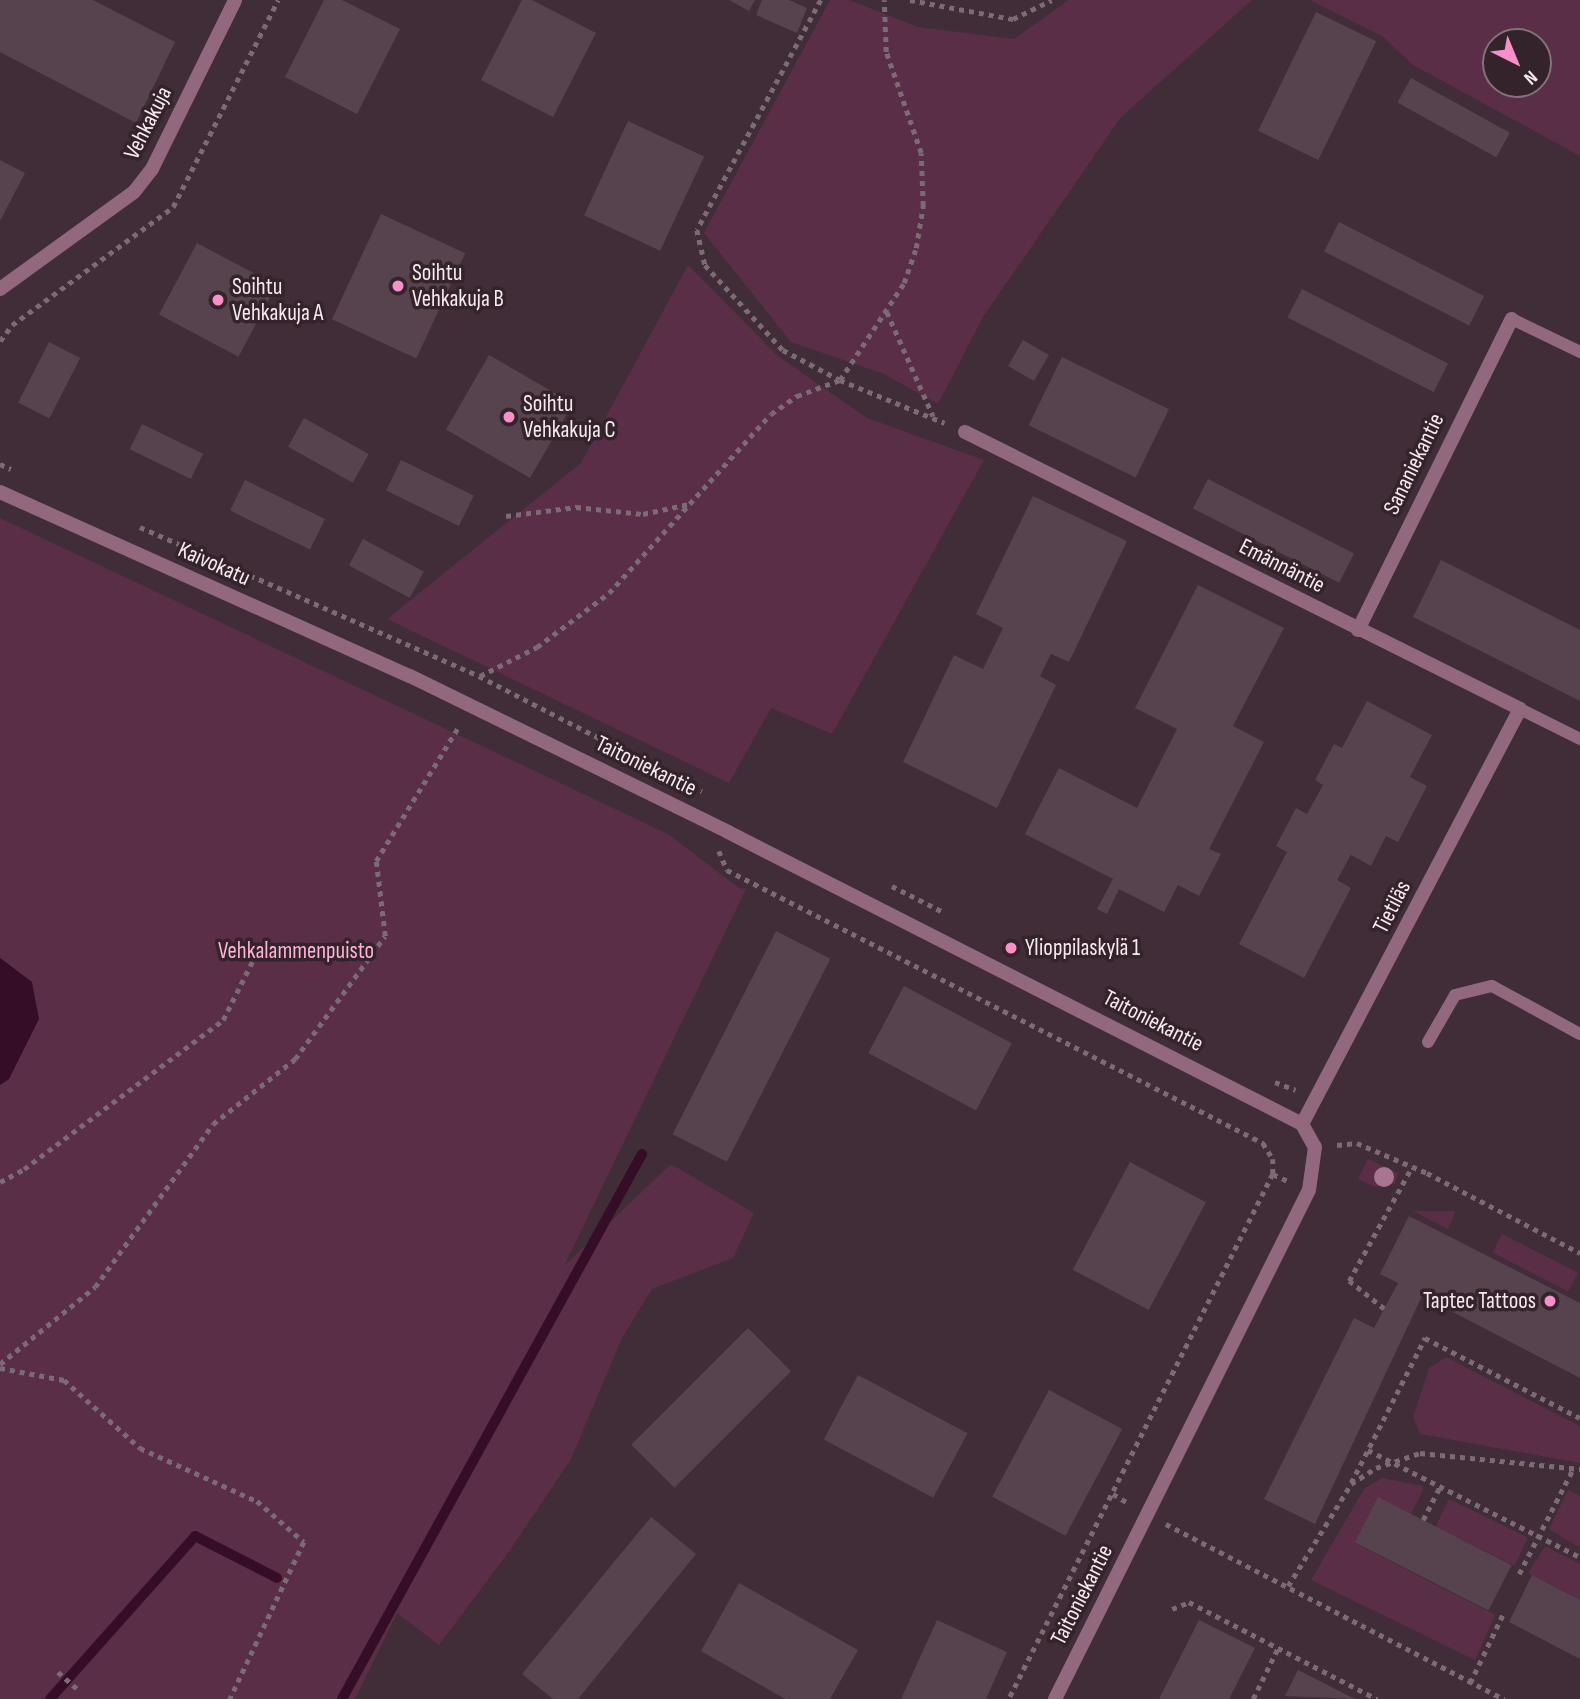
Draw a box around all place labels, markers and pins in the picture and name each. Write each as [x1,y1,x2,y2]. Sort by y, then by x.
place label: Soihtu Vehkakuja B [412,259,504,313]
place label: Soihtu Vehkakuja A [232,273,323,327]
marker: Soihtu Vehkakuja B [390,278,406,294]
marker: Soihtu Vehkakuja A [210,292,226,308]
place label: Soihtu Vehkakuja C [523,390,616,444]
marker: Soihtu Vehkakuja C [501,409,517,425]
place label: Ylioppilaskylä 1 [1025,934,1140,962]
marker: Ylioppilaskylä 1 [1003,940,1019,956]
place label: Taptec Tattoos [1423,1287,1536,1315]
marker: Taptec Tattoos [1542,1293,1558,1309]

